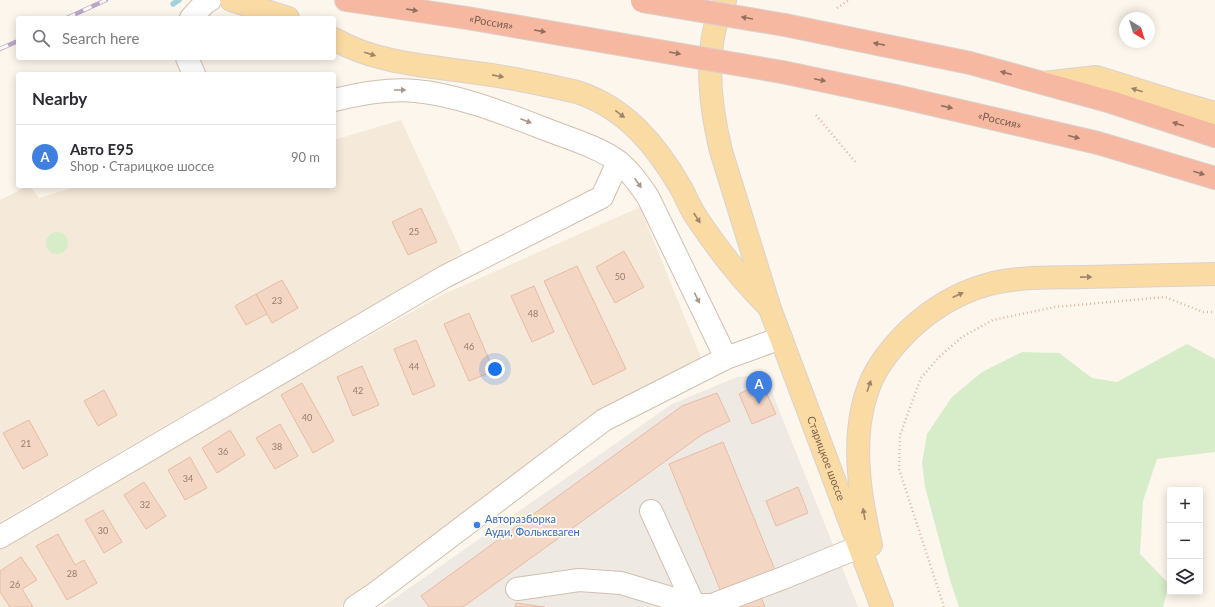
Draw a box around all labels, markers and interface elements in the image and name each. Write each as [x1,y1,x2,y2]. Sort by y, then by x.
one-way arrow [406,7,418,13]
street label: «Россия» [468,12,515,32]
north arrow [1119,12,1155,48]
one-way arrow [741,15,753,21]
search box [16,16,336,60]
icon: search [30,27,52,49]
one-way arrow [534,28,546,34]
text: Search here [62,29,139,47]
one-way arrow [873,40,885,46]
one-way arrow [669,50,681,56]
one-way arrow [364,51,376,57]
one-way arrow [1000,70,1012,76]
one-way arrow [492,73,504,79]
one-way arrow [814,77,827,83]
one-way arrow [394,87,407,93]
one-way arrow [1131,87,1143,93]
text: Nearby [32,88,87,109]
one-way arrow [941,105,954,111]
street label: «Россия» [977,108,1023,131]
one-way arrow [615,110,626,119]
one-way arrow [520,119,532,125]
one-way arrow [1171,121,1183,127]
one-way arrow [1068,134,1080,140]
text: Авто E95 [70,140,134,158]
text: A [40,149,50,165]
text: 90 m [291,149,320,165]
text: Shop · Старицкое шоссе [70,158,214,174]
one-way arrow [1193,170,1205,176]
one-way arrow [634,177,642,188]
one-way arrow [693,213,701,223]
house number: 25 [409,226,419,237]
house number: 50 [615,271,625,282]
one-way arrow [1080,274,1093,280]
one-way arrow [694,292,700,304]
one-way arrow [953,292,964,298]
house number: 23 [272,295,282,306]
house number: 48 [528,308,538,319]
house number: 46 [464,341,474,352]
your location [485,359,505,379]
house number: 44 [409,361,419,372]
pin: A [746,371,772,404]
one-way arrow [867,379,873,391]
house number: 42 [353,385,363,396]
house number: 40 [302,412,312,423]
street label: Старицкое шоссе [805,414,848,502]
house number: 21 [21,438,31,449]
house number: 38 [272,441,282,452]
house number: 36 [218,446,228,457]
house number: 34 [183,473,193,484]
map controls [1167,487,1203,595]
button: + [1167,487,1203,523]
house number: 32 [140,499,150,510]
one-way arrow [861,508,867,520]
place label: Авторазборка Ауди, Фольксваген [485,512,580,538]
marker: Авторазборка Ауди, Фольксваген [472,520,482,530]
button: − [1167,523,1203,559]
house number: 30 [98,525,108,536]
button: layers [1167,559,1203,595]
house number: 28 [67,568,77,579]
house number: 26 [10,579,20,590]

